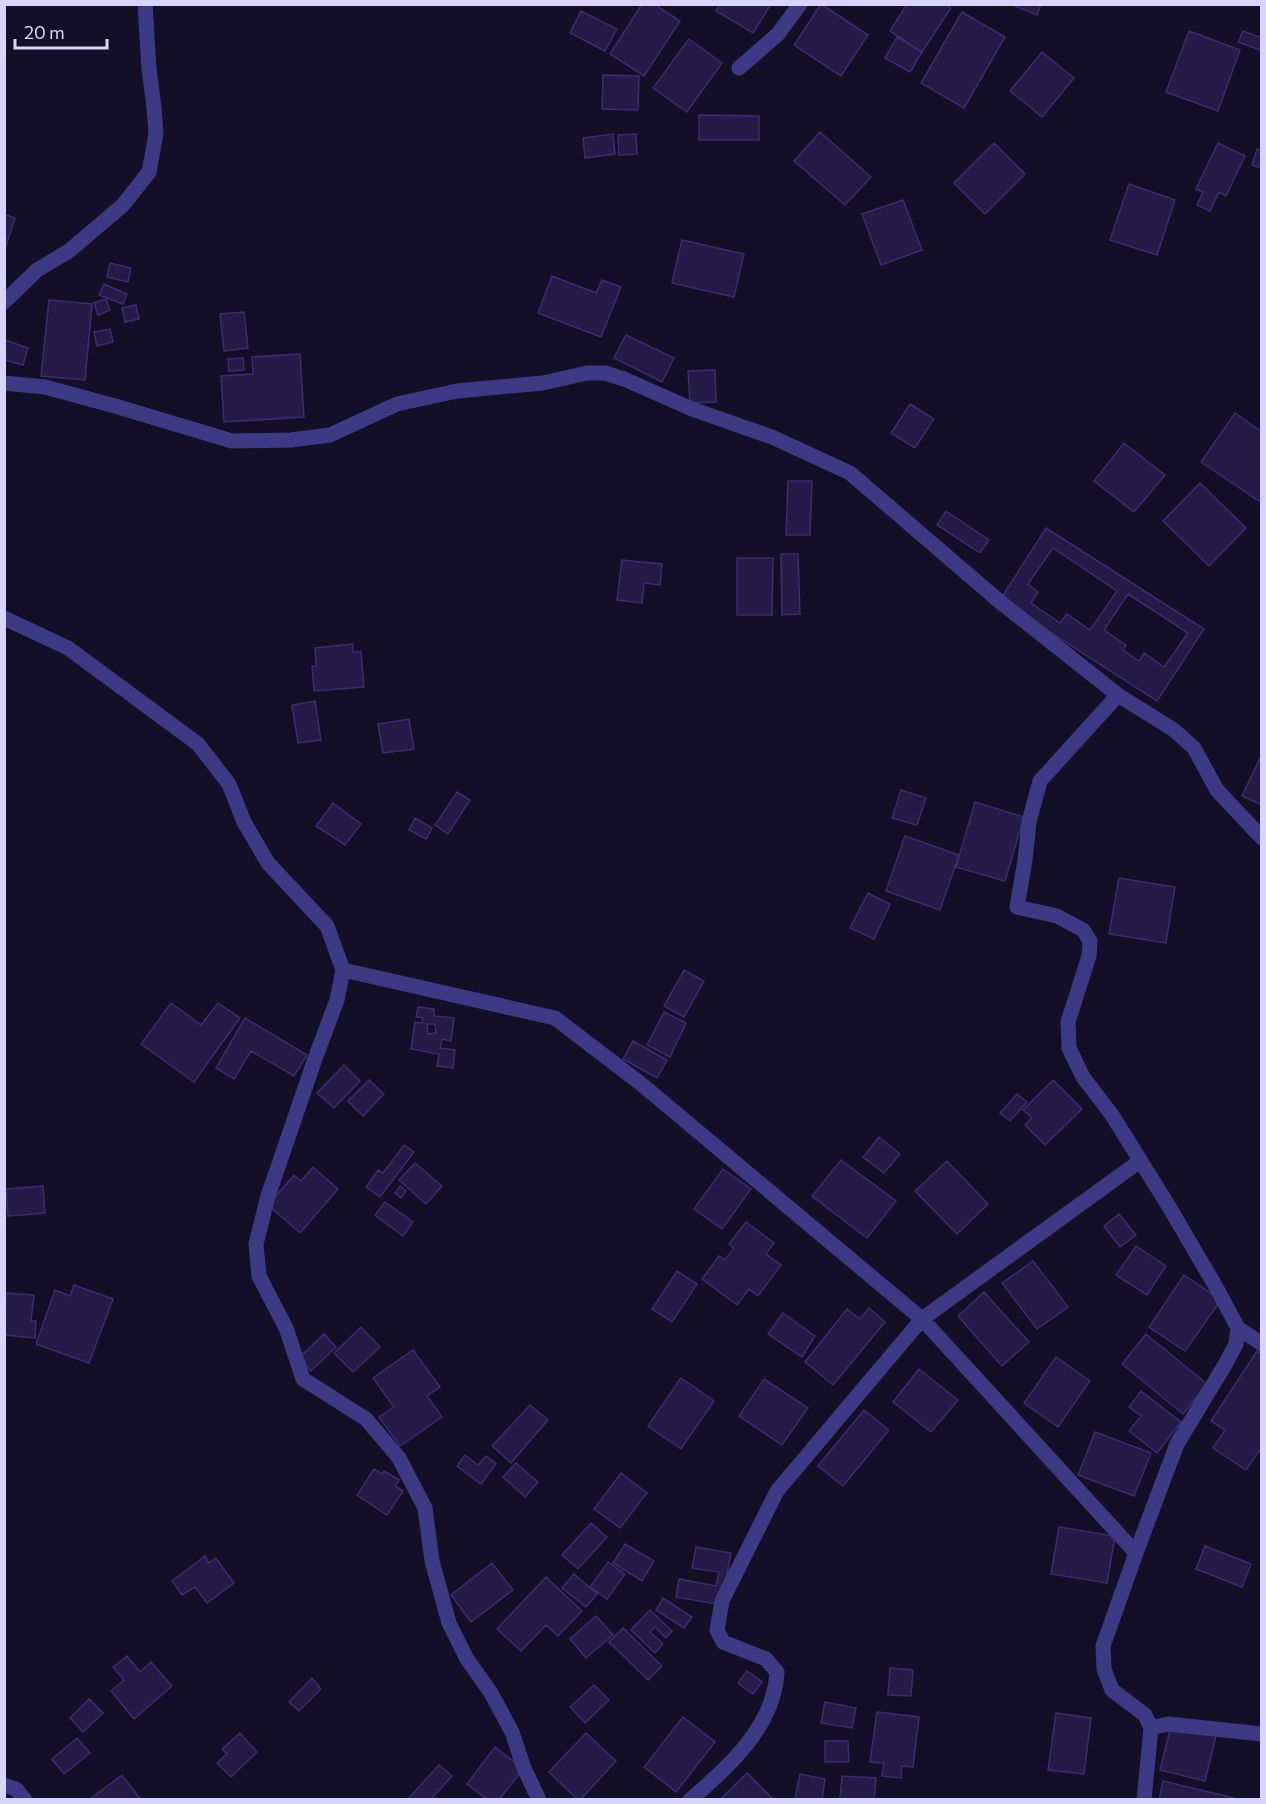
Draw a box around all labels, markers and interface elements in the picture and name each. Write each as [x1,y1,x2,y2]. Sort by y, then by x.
scale bar [15,12,106,50]
text: 20 m [24,21,65,43]

